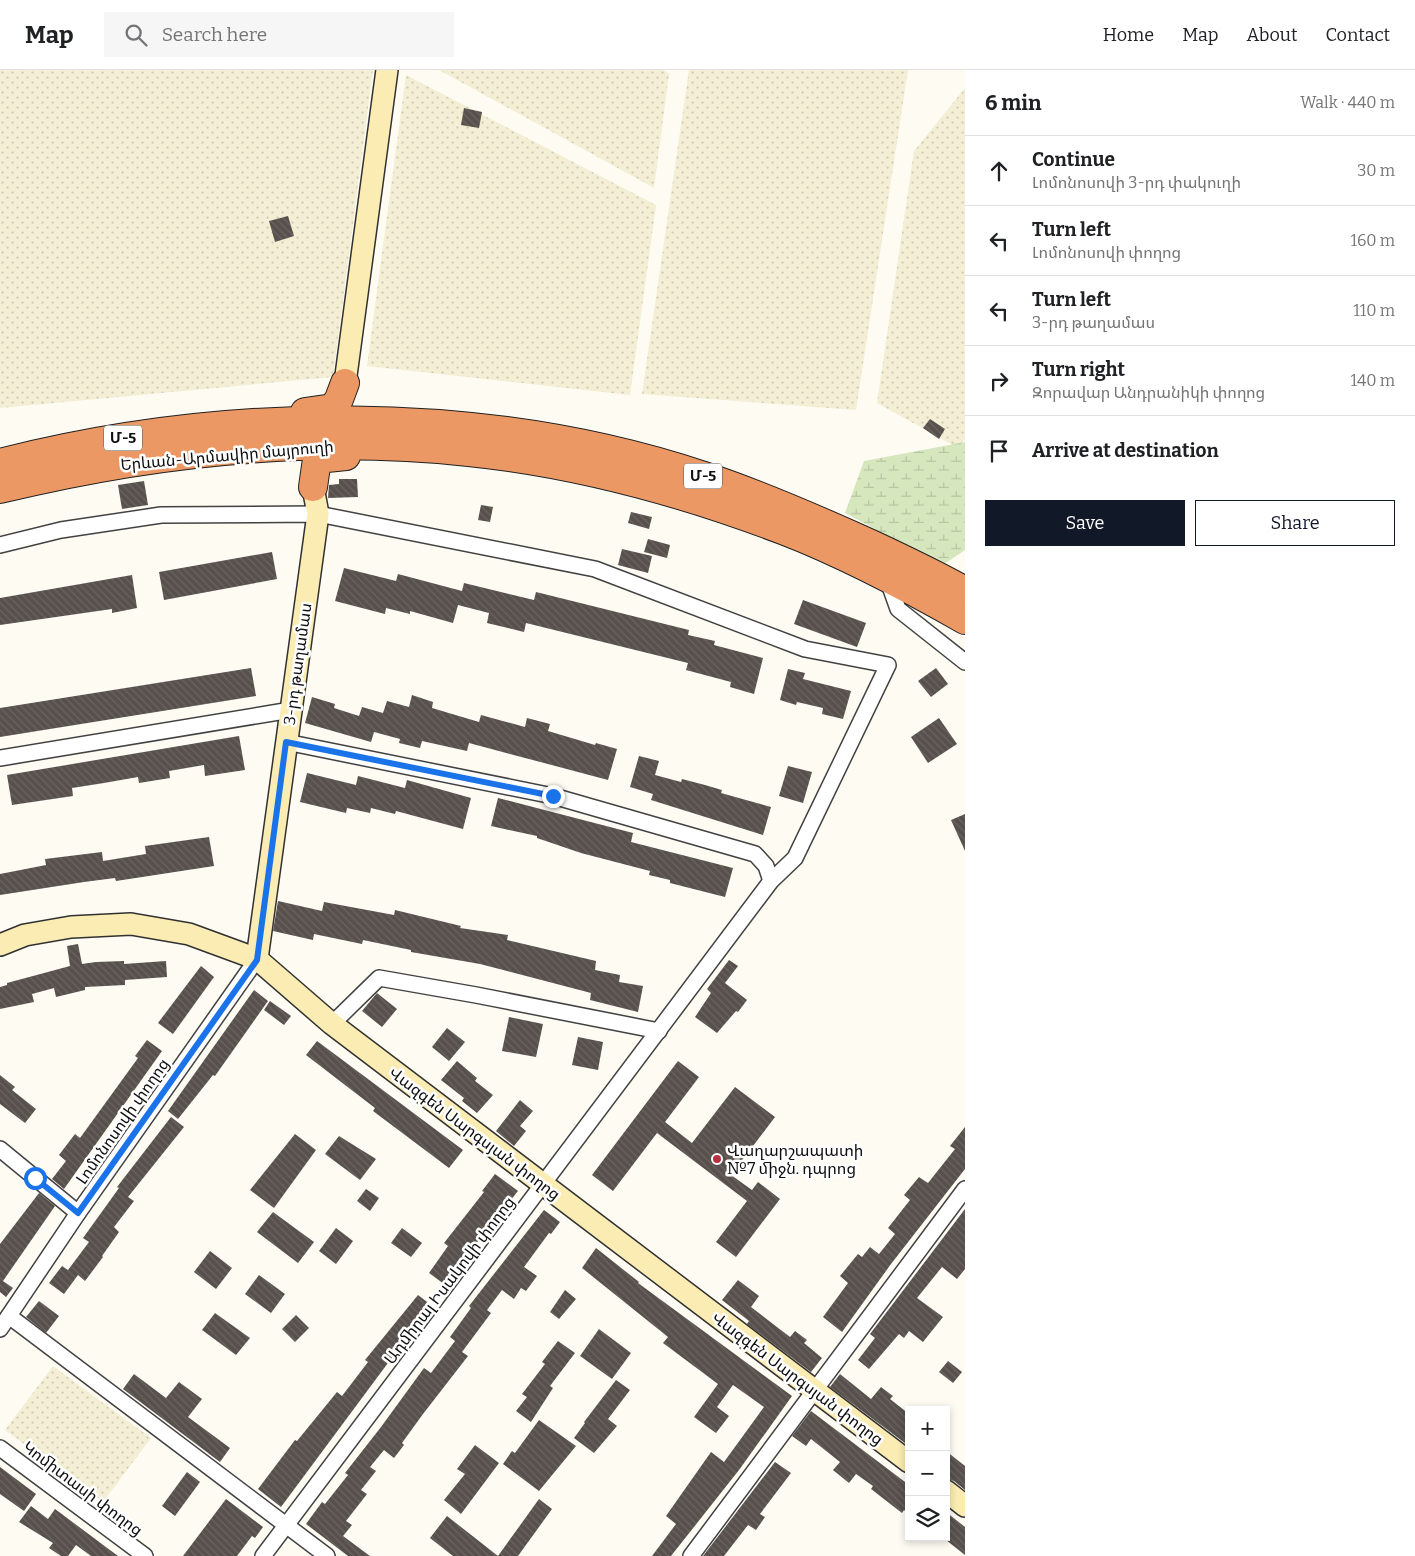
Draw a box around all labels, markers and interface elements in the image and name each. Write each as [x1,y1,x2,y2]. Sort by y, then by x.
search box [104,12,454,57]
text: Map [25,21,74,49]
icon: search [122,21,150,49]
text: Search here [162,23,267,46]
text: Home [1103,24,1154,46]
text: Map [1182,24,1218,46]
text: About [1246,24,1297,46]
text: Contact [1325,24,1390,46]
text: 6 min [985,90,1041,116]
text: Walk · 440 m [1300,93,1395,112]
text: Continue [1032,148,1115,171]
icon: ahead [985,157,1013,185]
text: 30 m [1357,161,1395,180]
text: Լոմոնոսովի 3-րդ փակուղի [1032,173,1241,192]
text: Turn left [1032,218,1111,241]
icon: left [985,227,1013,255]
text: 160 m [1350,231,1395,250]
text: Լոմոնոսովի փողոց [1032,243,1181,262]
text: Turn left [1032,288,1111,311]
icon: left [985,297,1013,325]
text: 110 m [1353,301,1395,320]
text: 3-րդ թաղամաս [1032,313,1155,332]
text: Turn right [1032,358,1125,381]
icon: right [985,367,1013,395]
text: 140 m [1350,371,1395,390]
text: Զորավար Անդրանիկի փողոց [1032,383,1265,402]
road number: Մ-5 [104,426,142,450]
street label: Երևան-Արմավիր մայրուղի [120,437,334,474]
icon: arrive [985,437,1013,465]
text: Arrive at destination [1032,439,1219,462]
road number: Մ-5 [684,464,722,488]
button: Save [985,500,1185,546]
button: Share [1195,500,1395,546]
street label: 3-րդ թաղամաս [280,602,315,726]
route end [542,785,565,808]
street label: Լոմոնոսովի փողոց [72,1055,173,1188]
street label: Վազգեն Սարգսյան փողոց [385,1063,564,1204]
place label: Վաղարշապատի №7 միջն. դպրոց [727,1141,863,1178]
marker: Վաղարշապատի №7 միջն. դպրոց [711,1153,723,1165]
route start [24,1167,47,1190]
street label: Ադմիրալ Իսակովի փողոց [380,1193,519,1368]
street label: Վազգեն Սարգսյան փողոց [708,1308,887,1449]
map controls [905,1406,950,1541]
button: + [905,1406,950,1451]
street label: Կոմիտասի փողոց [19,1437,146,1540]
button: − [905,1451,950,1496]
button: layers [905,1496,950,1541]

